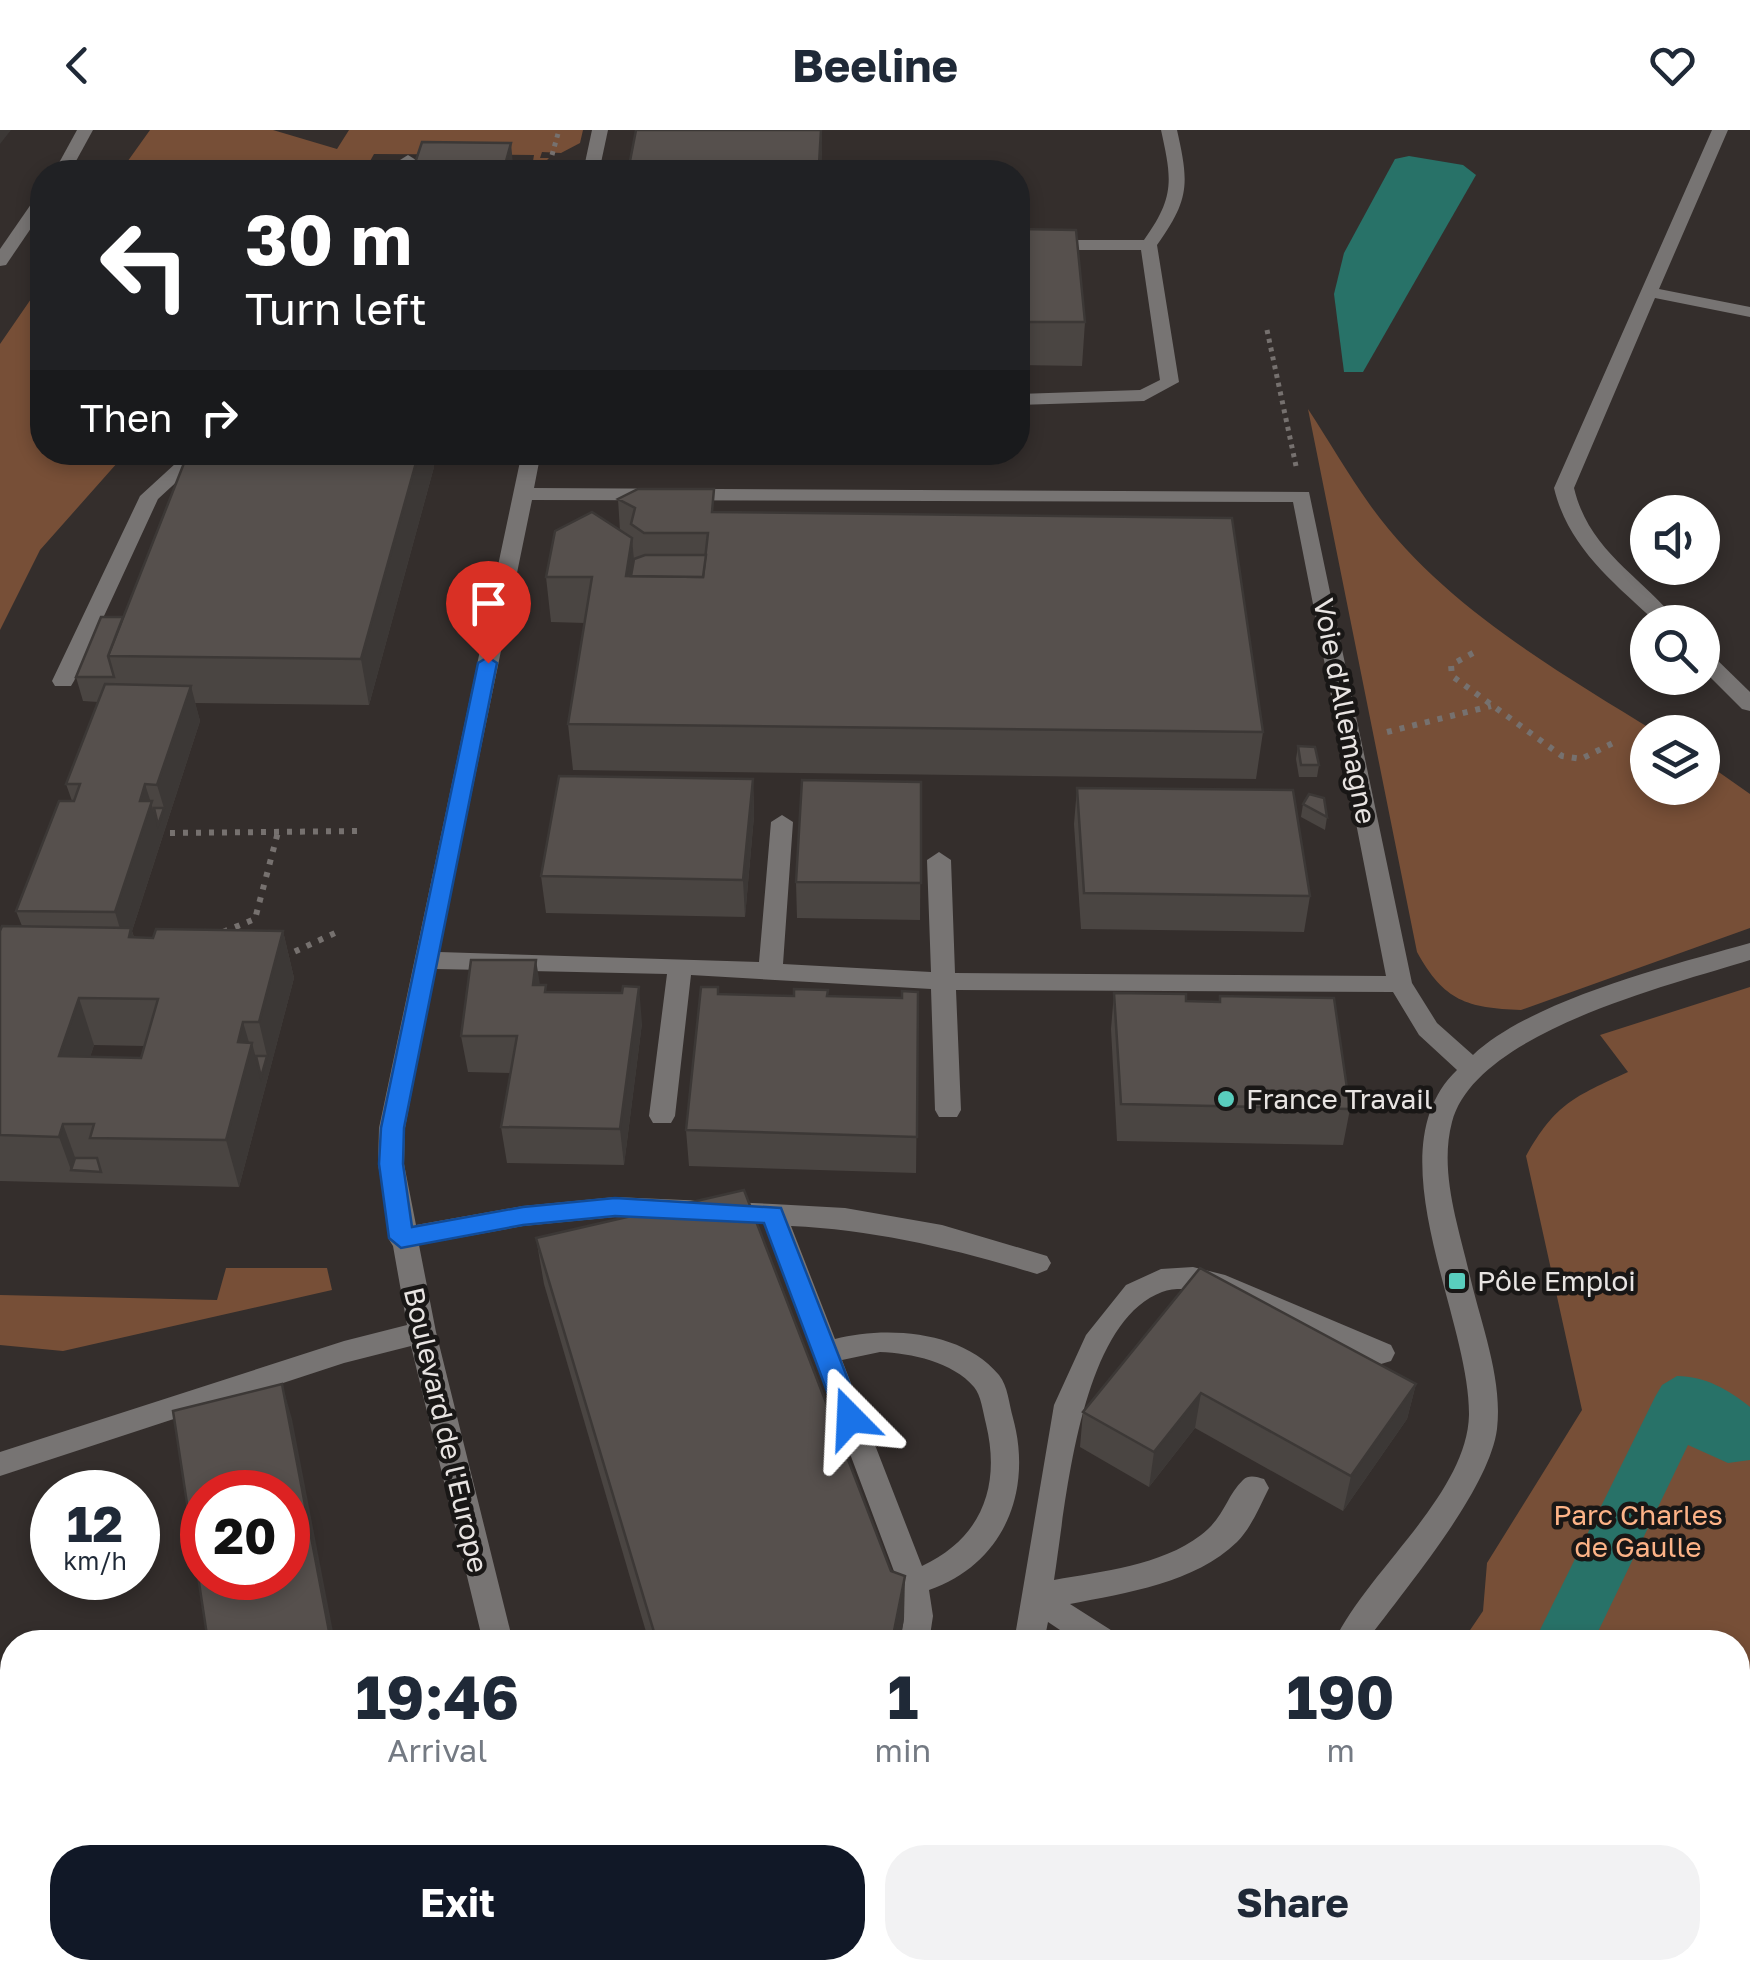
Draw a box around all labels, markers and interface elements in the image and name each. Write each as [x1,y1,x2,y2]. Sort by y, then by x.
icon: back [50,38,105,93]
text: Beeline [792,38,958,92]
icon: heart [1645,38,1700,93]
text: 30 m [245,196,412,280]
icon: left [80,200,210,330]
text: Turn left [245,281,427,335]
icon: right [192,390,247,445]
text: Then [80,395,172,440]
map controls [1630,495,1720,805]
button: sound [1630,495,1720,585]
pin [446,561,531,664]
icon: arrive [461,576,516,631]
street label: Voie d'Allemagne [1307,595,1384,827]
button: search [1630,605,1720,695]
button: layers [1630,715,1720,805]
place label: France Travail [1246,1082,1433,1115]
marker: France Travail [1215,1088,1237,1110]
place label: Pôle Emploi [1477,1264,1636,1297]
marker: Pôle Emploi [1446,1270,1468,1292]
street label: Boulevard de l'Europe [398,1284,495,1576]
position arrow [798,1366,902,1470]
speed limit sign: 20 [180,1470,310,1600]
text: 12 [67,1493,123,1553]
park label: Parc Charles de Gaulle [1553,1498,1723,1563]
text: km/h [63,1545,127,1576]
text: 19:46 [355,1660,519,1732]
text: 1 [887,1660,918,1732]
text: 190 [1287,1660,1395,1732]
text: Arrival [387,1731,487,1769]
text: min [875,1731,931,1769]
text: m [1326,1731,1355,1769]
button: Exit [50,1845,865,1960]
button: Share [885,1845,1700,1960]

